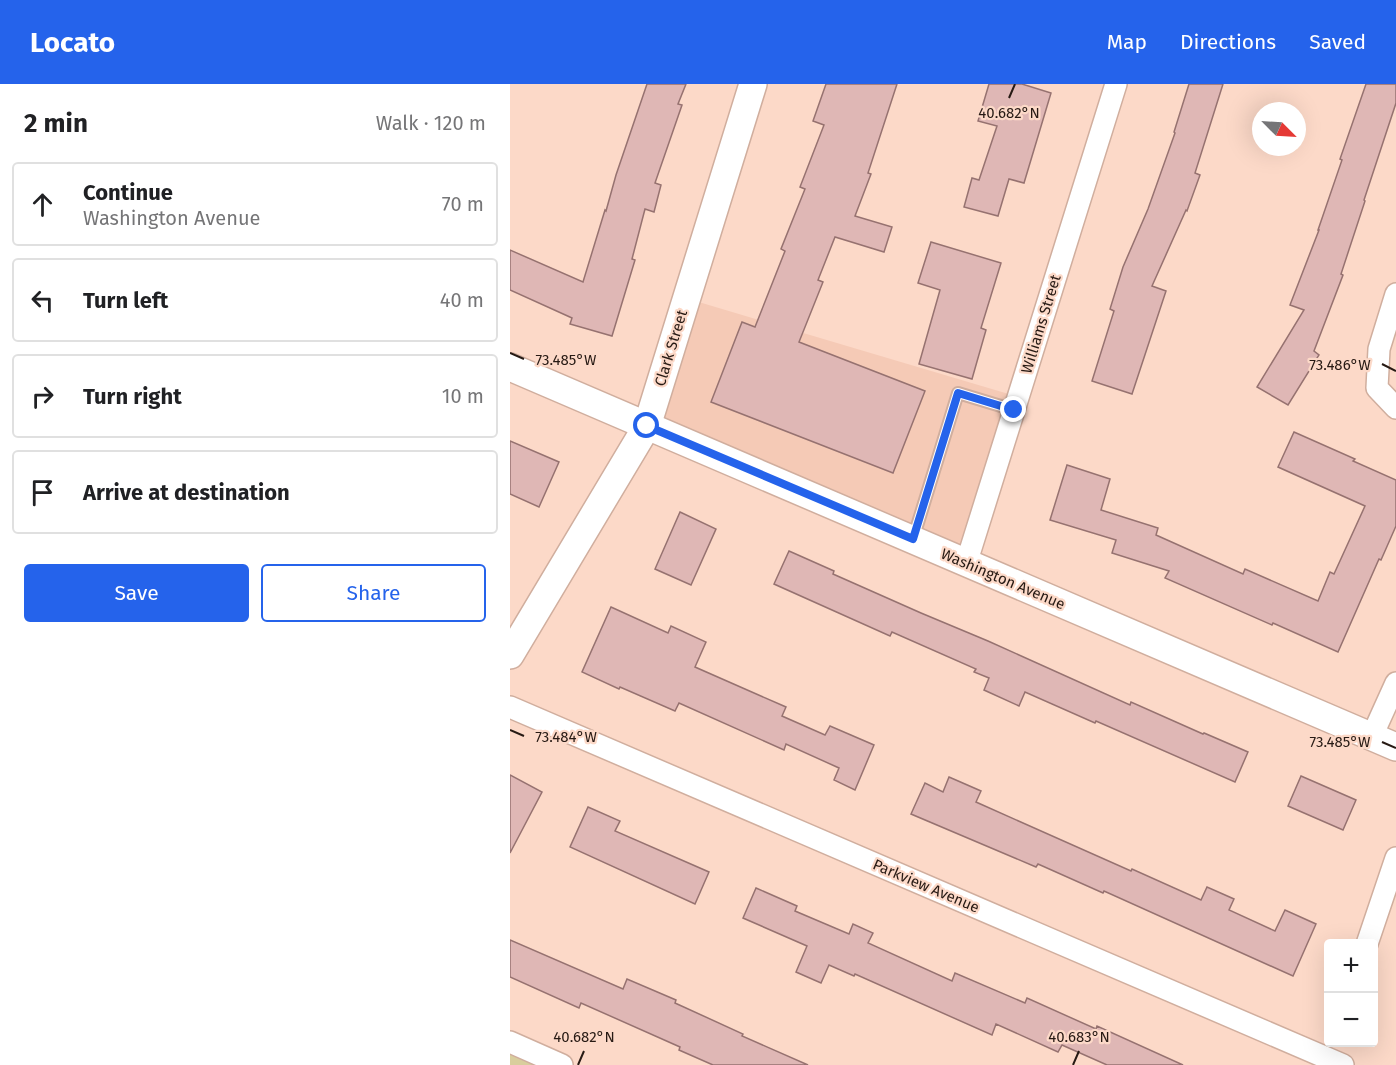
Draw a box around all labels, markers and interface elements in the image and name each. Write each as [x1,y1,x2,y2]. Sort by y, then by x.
text: Locato [30,26,115,59]
text: Map [1107,29,1147,55]
text: Directions [1180,29,1276,55]
text: Saved [1309,29,1366,55]
north arrow [1252,102,1306,156]
text: 40.682°N [978,104,1040,122]
text: 2 min [24,108,88,139]
text: Walk · 120 m [376,111,486,135]
text: Continue [83,179,173,206]
icon: ahead [26,188,59,221]
text: 70 m [442,192,484,216]
text: Washington Avenue [83,206,260,230]
street label: Williams Street [1017,272,1065,376]
icon: left [26,284,59,317]
text: Turn left [83,287,168,314]
text: 40 m [440,288,484,312]
street label: Clark Street [651,307,691,388]
text: 73.485°W [536,351,597,369]
text: 73.486°W [1309,356,1371,374]
icon: right [26,380,59,413]
text: Turn right [83,383,182,410]
text: 10 m [442,384,484,408]
route end [1000,396,1026,422]
route start [633,412,659,438]
icon: arrive [26,476,59,509]
text: Arrive at destination [83,479,290,506]
street label: Washington Avenue [938,545,1068,613]
button: Save [24,564,249,622]
button: Share [261,564,486,622]
text: 73.484°W [535,728,597,746]
text: 73.485°W [1310,733,1371,751]
street label: Parkview Avenue [870,855,982,917]
map controls [1324,939,1378,1047]
button: + [1324,939,1378,993]
button: − [1324,993,1378,1047]
text: 40.682°N [553,1028,615,1046]
text: 40.683°N [1048,1028,1110,1046]

